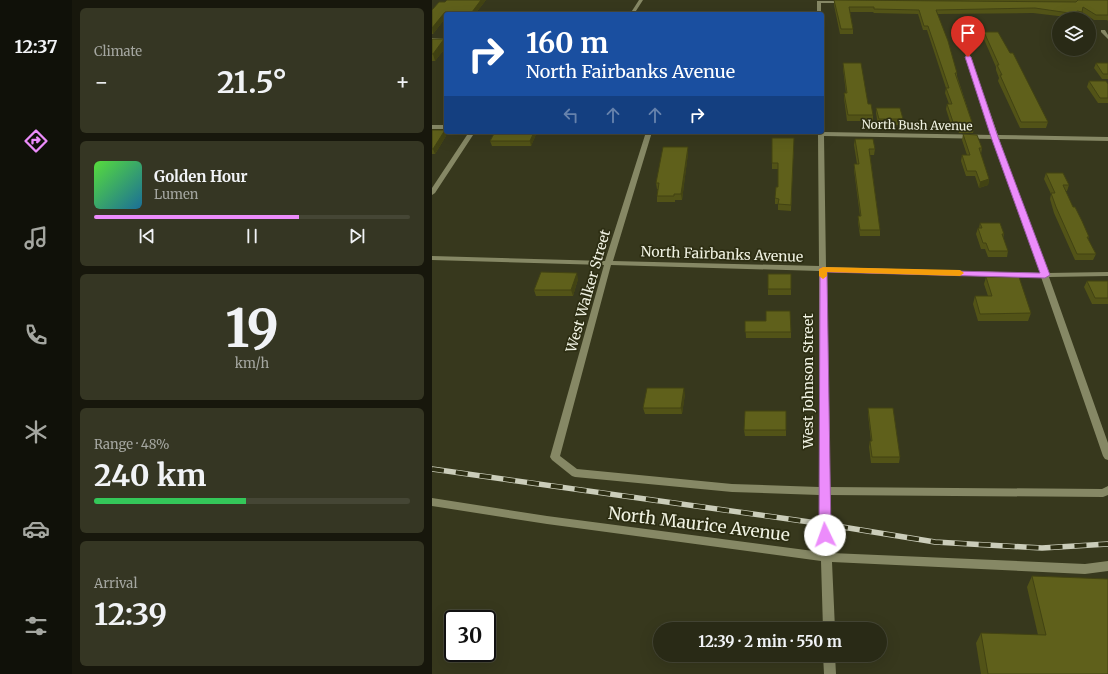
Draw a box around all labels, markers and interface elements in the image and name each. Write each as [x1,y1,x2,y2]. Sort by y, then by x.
map controls [1052,12,1096,56]
button: layers [1052,12,1096,56]
pin [951,16,985,57]
icon: arrive [957,22,979,44]
text: 160 m [526,25,608,61]
icon: right [460,28,512,80]
text: 12:37 [14,35,58,58]
text: Climate [94,43,142,60]
text: North Fairbanks Avenue [526,60,735,83]
text: 21.5° [217,63,287,101]
text: − [94,68,109,96]
text: + [395,68,410,96]
icon: left [560,104,582,126]
icon: ahead [602,104,624,126]
icon: ahead [644,104,666,126]
icon: right [686,104,708,126]
street label: North Bush Avenue [861,117,973,133]
icon: directions [22,127,50,155]
text: Golden Hour [154,167,248,186]
text: Lumen [154,186,198,203]
icon: music [22,224,50,252]
icon: previous [136,225,158,247]
icon: pause [241,225,263,247]
icon: next [346,225,368,247]
street label: West Walker Street [562,227,614,356]
street label: North Fairbanks Avenue [640,242,804,266]
text: 19 [225,296,279,361]
street label: West Johnson Street [799,313,817,450]
icon: phone [22,321,50,349]
text: km/h [235,355,269,372]
icon: climate [22,418,50,446]
text: Range · 48% [94,436,170,453]
text: 240 km [94,456,206,494]
street label: North Maurice Avenue [607,502,791,546]
position arrow [804,514,846,556]
icon: car [22,515,50,543]
text: Arrival [94,575,137,592]
text: 12:39 [94,595,167,633]
speed limit sign: 30 [444,610,496,662]
icon: filters [22,612,50,640]
text: 12:39 · 2 min · 550 m [698,632,842,651]

